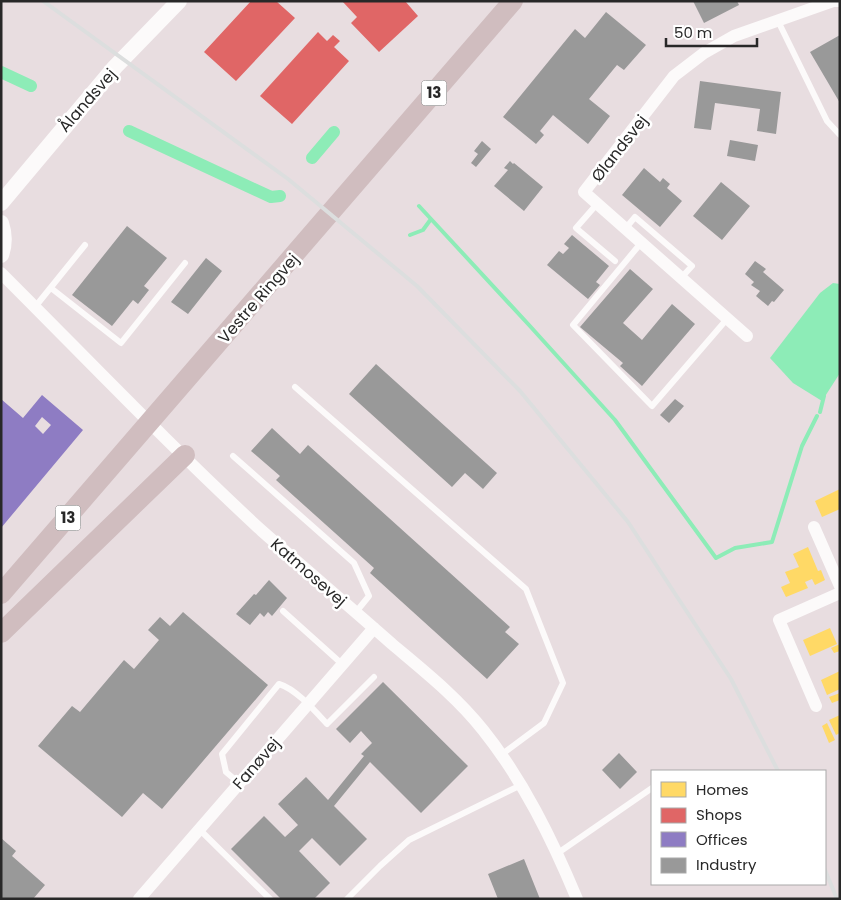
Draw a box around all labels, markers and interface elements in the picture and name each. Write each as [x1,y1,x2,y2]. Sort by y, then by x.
scale bar [666,15,757,47]
text: 50 m [674,22,712,43]
street label: Ålandsvej [53,63,122,137]
road number: 13 [422,80,446,106]
street label: Ølandsvej [586,110,653,187]
street label: Vestre Ringvej [213,248,304,348]
road number: 13 [56,506,80,530]
street label: Katmosevej [266,533,352,612]
street label: Fanøvej [227,732,285,794]
legend [651,770,826,885]
text: Homes [696,779,749,800]
text: Shops [696,804,742,825]
text: Offices [696,829,748,850]
text: Industry [696,854,757,875]

